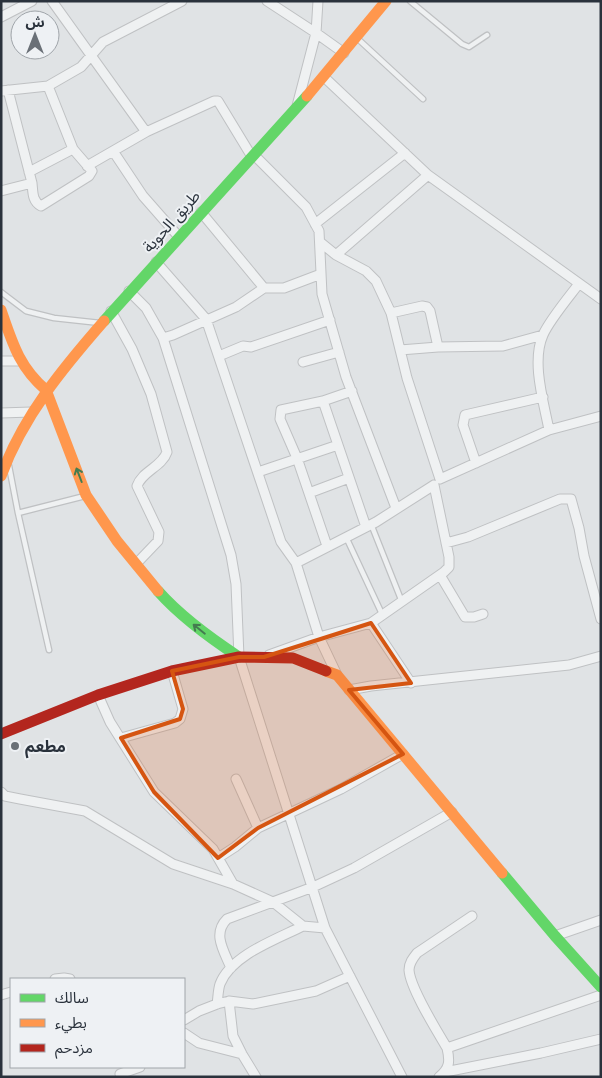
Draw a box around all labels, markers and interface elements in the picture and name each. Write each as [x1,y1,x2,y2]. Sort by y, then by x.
north arrow [10,10,60,60]
text: ش [25,14,45,30]
street label: طريق الحوية [139,186,205,257]
one-way arrow [74,468,83,484]
one-way arrow [193,624,206,635]
place label: مطعم [25,737,66,759]
marker: مطعم [9,740,21,752]
legend [10,978,185,1068]
text: سالك [55,989,89,1006]
text: بطيء [55,1014,87,1034]
text: مزدحم [55,1039,93,1059]

